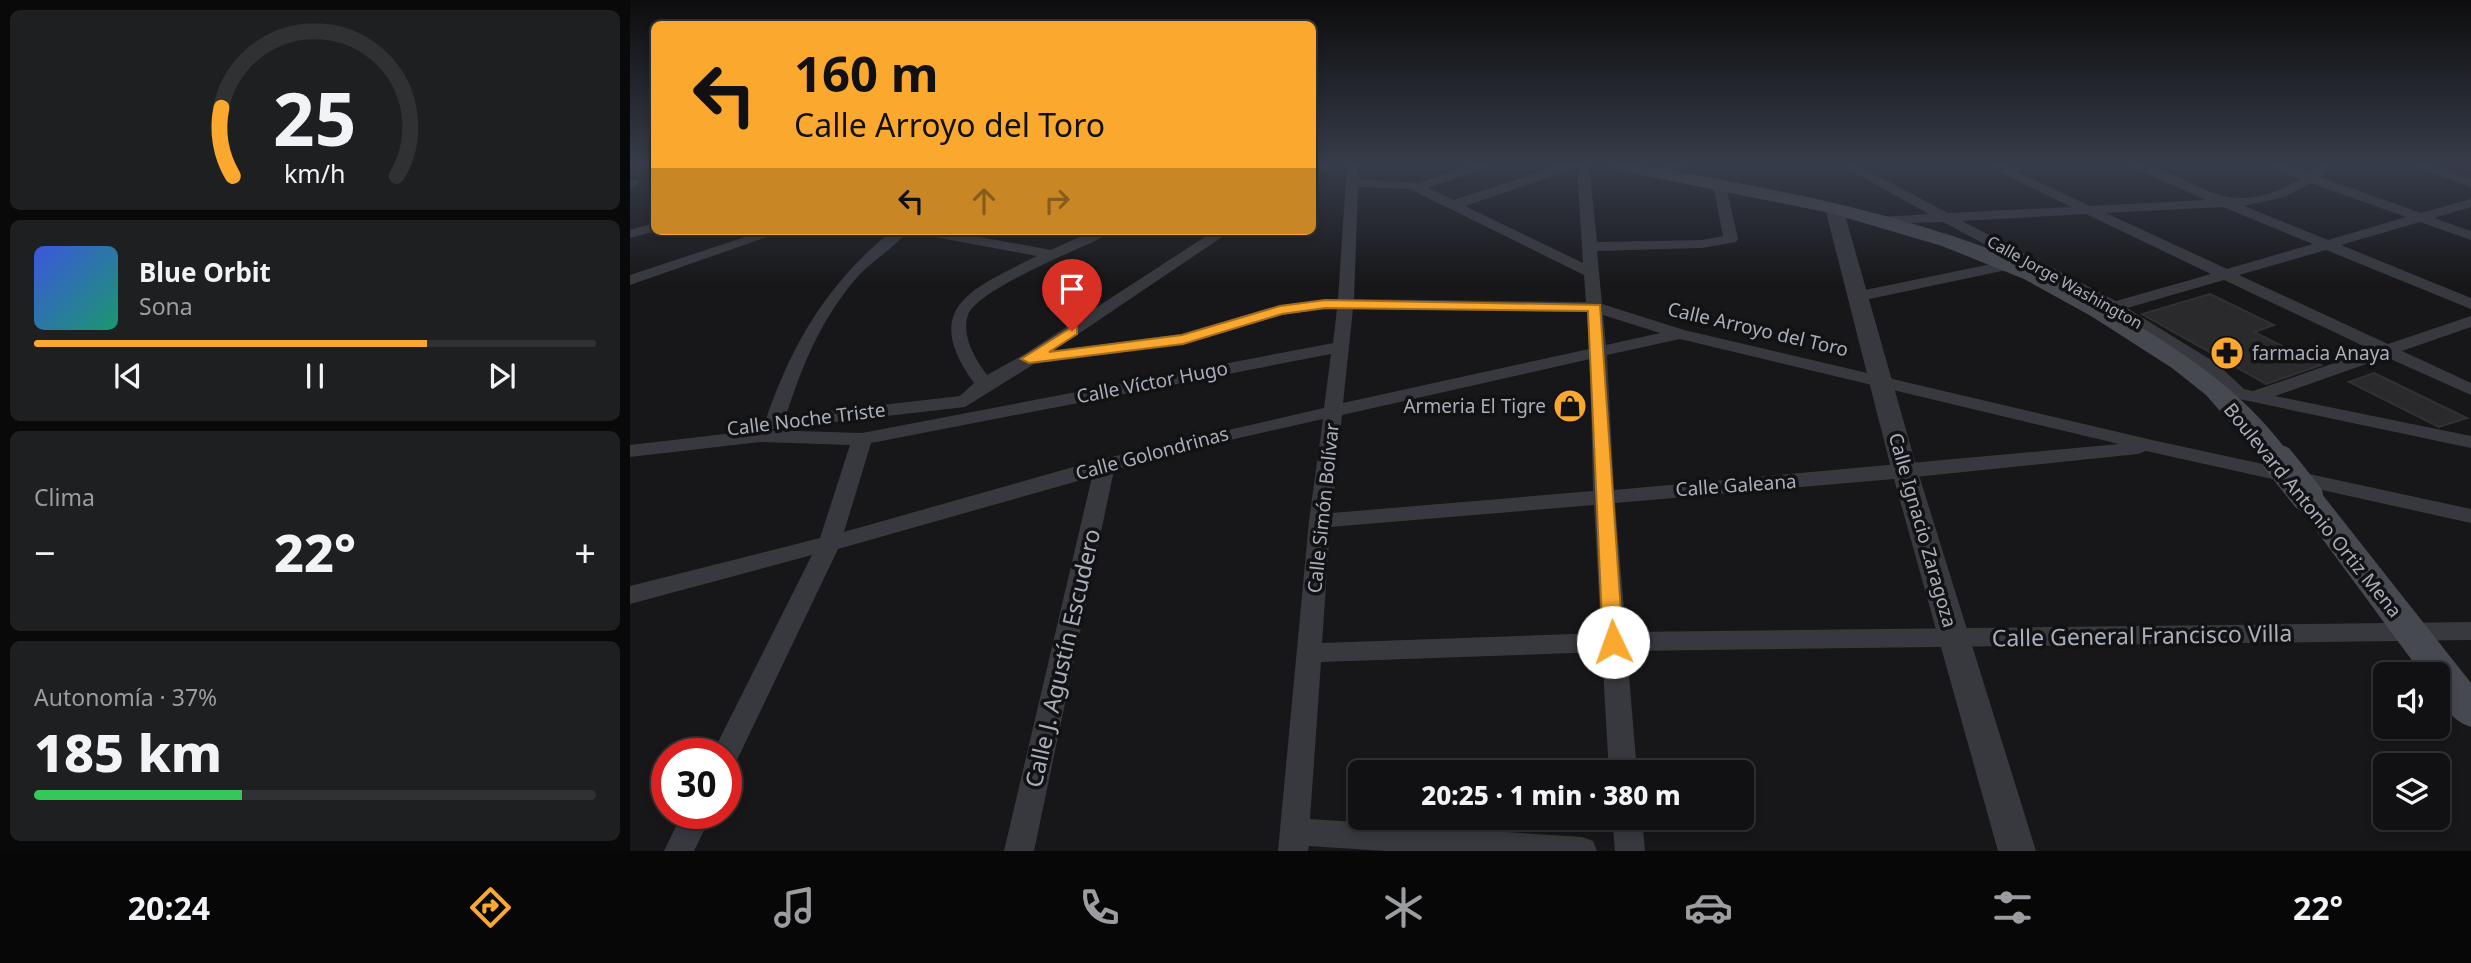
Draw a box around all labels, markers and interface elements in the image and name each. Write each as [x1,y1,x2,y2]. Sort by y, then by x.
text: 160 m [794,40,939,106]
icon: left [679,49,770,140]
text: 25 [273,69,357,168]
text: Calle Arroyo del Toro [794,103,1105,146]
text: km/h [284,156,346,190]
icon: left [892,182,930,220]
icon: ahead [965,182,1003,220]
icon: right [1038,182,1076,220]
street label: Calle Jorge Washington [1983,230,2147,334]
text: Blue Orbit [139,254,271,290]
pin [1042,259,1102,331]
icon: arrive [1053,270,1091,308]
text: Sona [139,290,193,322]
street label: Calle Arroyo del Toro [1665,296,1851,362]
pharmacy icon: farmacia Anaya [2208,334,2246,372]
place label: farmacia Anaya [2252,340,2390,366]
street label: Calle Víctor Hugo [1074,355,1230,409]
icon: previous [109,357,147,395]
icon: pause [296,357,334,395]
icon: next [483,357,521,395]
shop icon: Armeria El Tigre [1551,387,1589,425]
place label: Armeria El Tigre [1403,393,1546,419]
street label: Calle Noche Triste [725,396,887,442]
street label: Boulevard Antonio Ortiz Mena [2218,397,2408,623]
street label: Calle Golondrinas [1073,420,1231,486]
street label: Calle Simón Bolívar [1301,421,1345,594]
street label: Calle Ignacio Zaragoza [1883,430,1963,630]
street label: Calle Galeana [1675,468,1797,502]
text: Clima [34,481,95,513]
text: 22° [274,516,356,587]
text: − [34,526,56,578]
text: + [574,526,596,578]
street label: Calle J. Agustín Escudero [1017,526,1107,790]
position arrow [1576,605,1650,679]
street label: Calle General Francisco Villa [1991,616,2293,654]
map controls [2373,662,2450,830]
button: sound [2373,662,2450,739]
text: Autonomía · 37% [34,681,217,713]
text: 185 km [34,716,222,787]
speed limit sign: 30 [651,738,742,829]
button: layers [2373,753,2450,830]
text: 20:25 · 1 min · 380 m [1421,777,1681,813]
icon: directions [466,883,515,932]
icon: music [770,883,819,932]
icon: phone [1075,883,1124,932]
icon: climate [1379,883,1428,932]
icon: car [1684,883,1733,932]
icon: filters [1988,883,2037,932]
text: 20:24 [128,886,210,929]
text: 22° [2293,886,2343,929]

